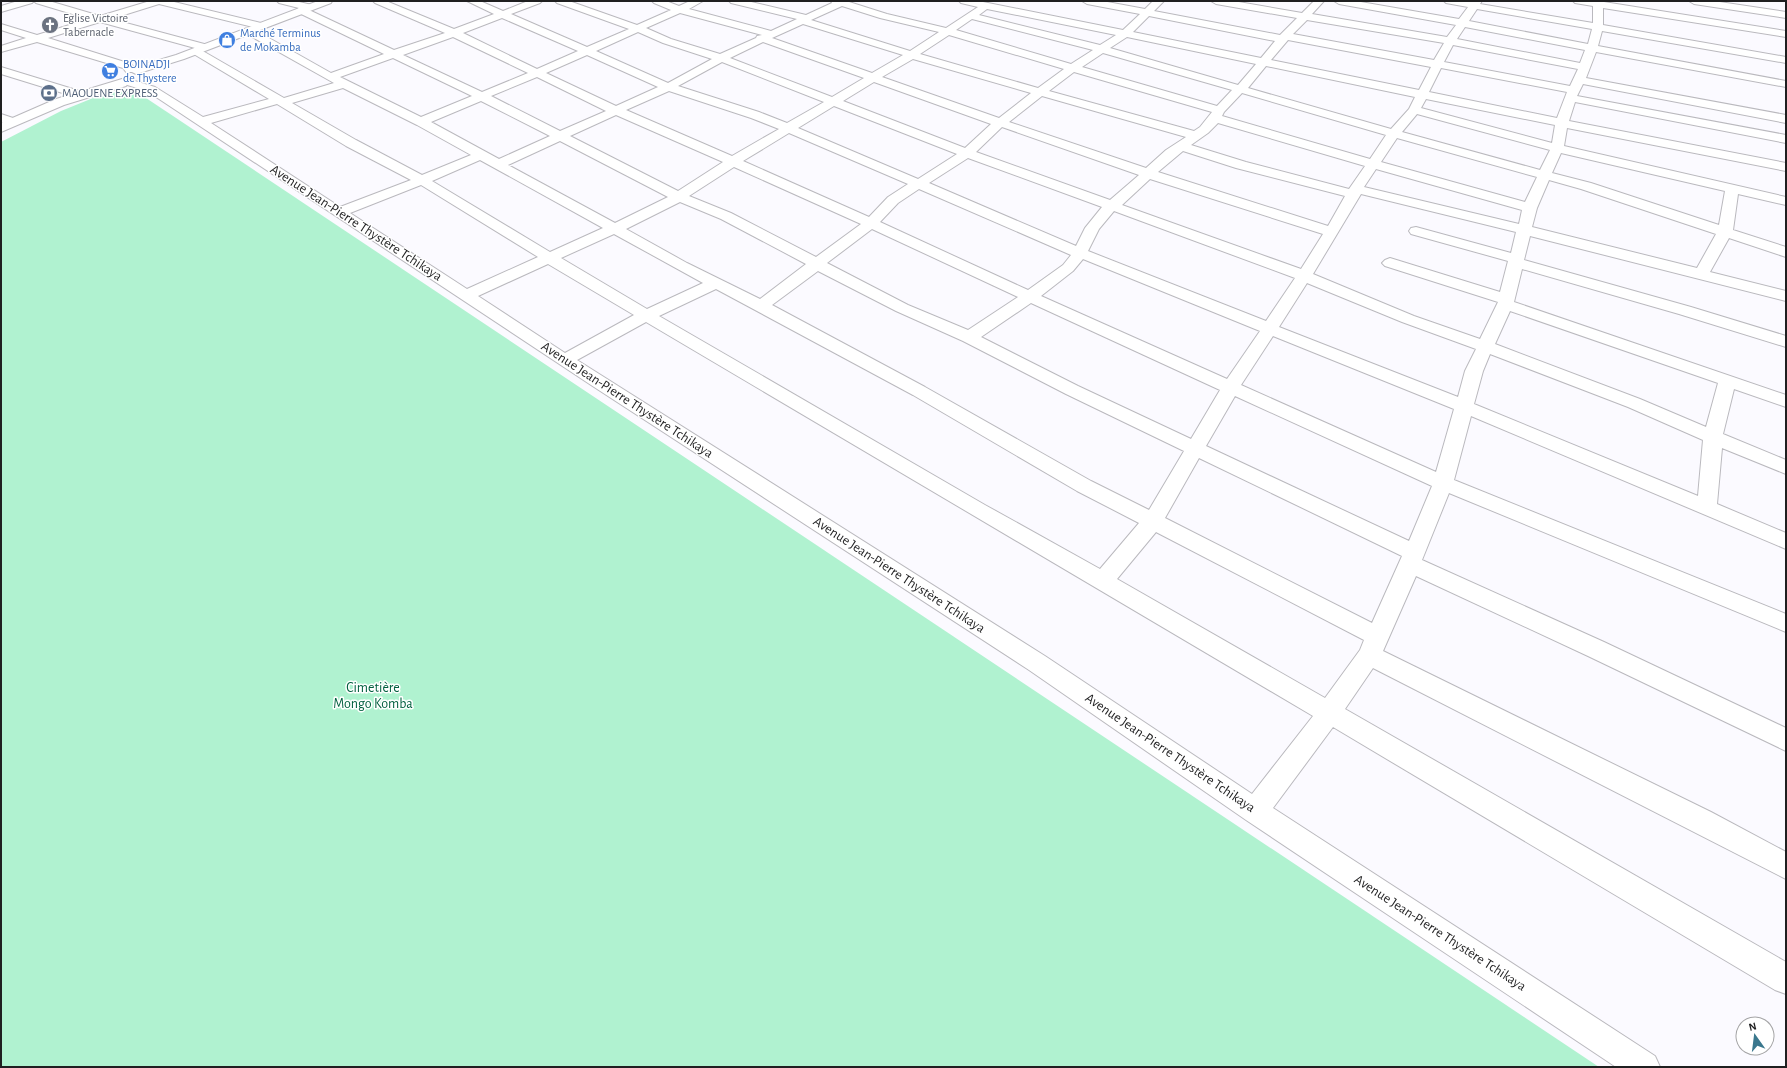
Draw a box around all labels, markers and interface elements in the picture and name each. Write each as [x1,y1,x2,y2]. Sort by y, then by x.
place label: Eglise Victoire Tabernacle [63,12,128,38]
church icon: Eglise Victoire Tabernacle [40,15,60,35]
place label: Marché Terminus de Mokamba [240,27,321,53]
shop icon: Marché Terminus de Mokamba [217,30,237,50]
place label: BOINADJI de Thystere [123,58,177,85]
supermarket icon: BOINADJI de Thystere [100,61,120,81]
bank icon: MAOUENE EXPRESS [39,83,59,103]
place label: MAOUENE EXPRESS [62,87,158,99]
street label: Avenue Jean-Pierre Thystère Tchikaya [268,162,445,284]
street label: Avenue Jean-Pierre Thystère Tchikaya [539,339,716,461]
street label: Avenue Jean-Pierre Thystère Tchikaya [811,514,988,636]
park label: Cimetière Mongo Komba [333,681,413,711]
street label: Avenue Jean-Pierre Thystère Tchikaya [1083,691,1258,815]
street label: Avenue Jean-Pierre Thystère Tchikaya [1352,872,1529,994]
north arrow [1735,1016,1775,1056]
text: N [1748,1021,1758,1033]

